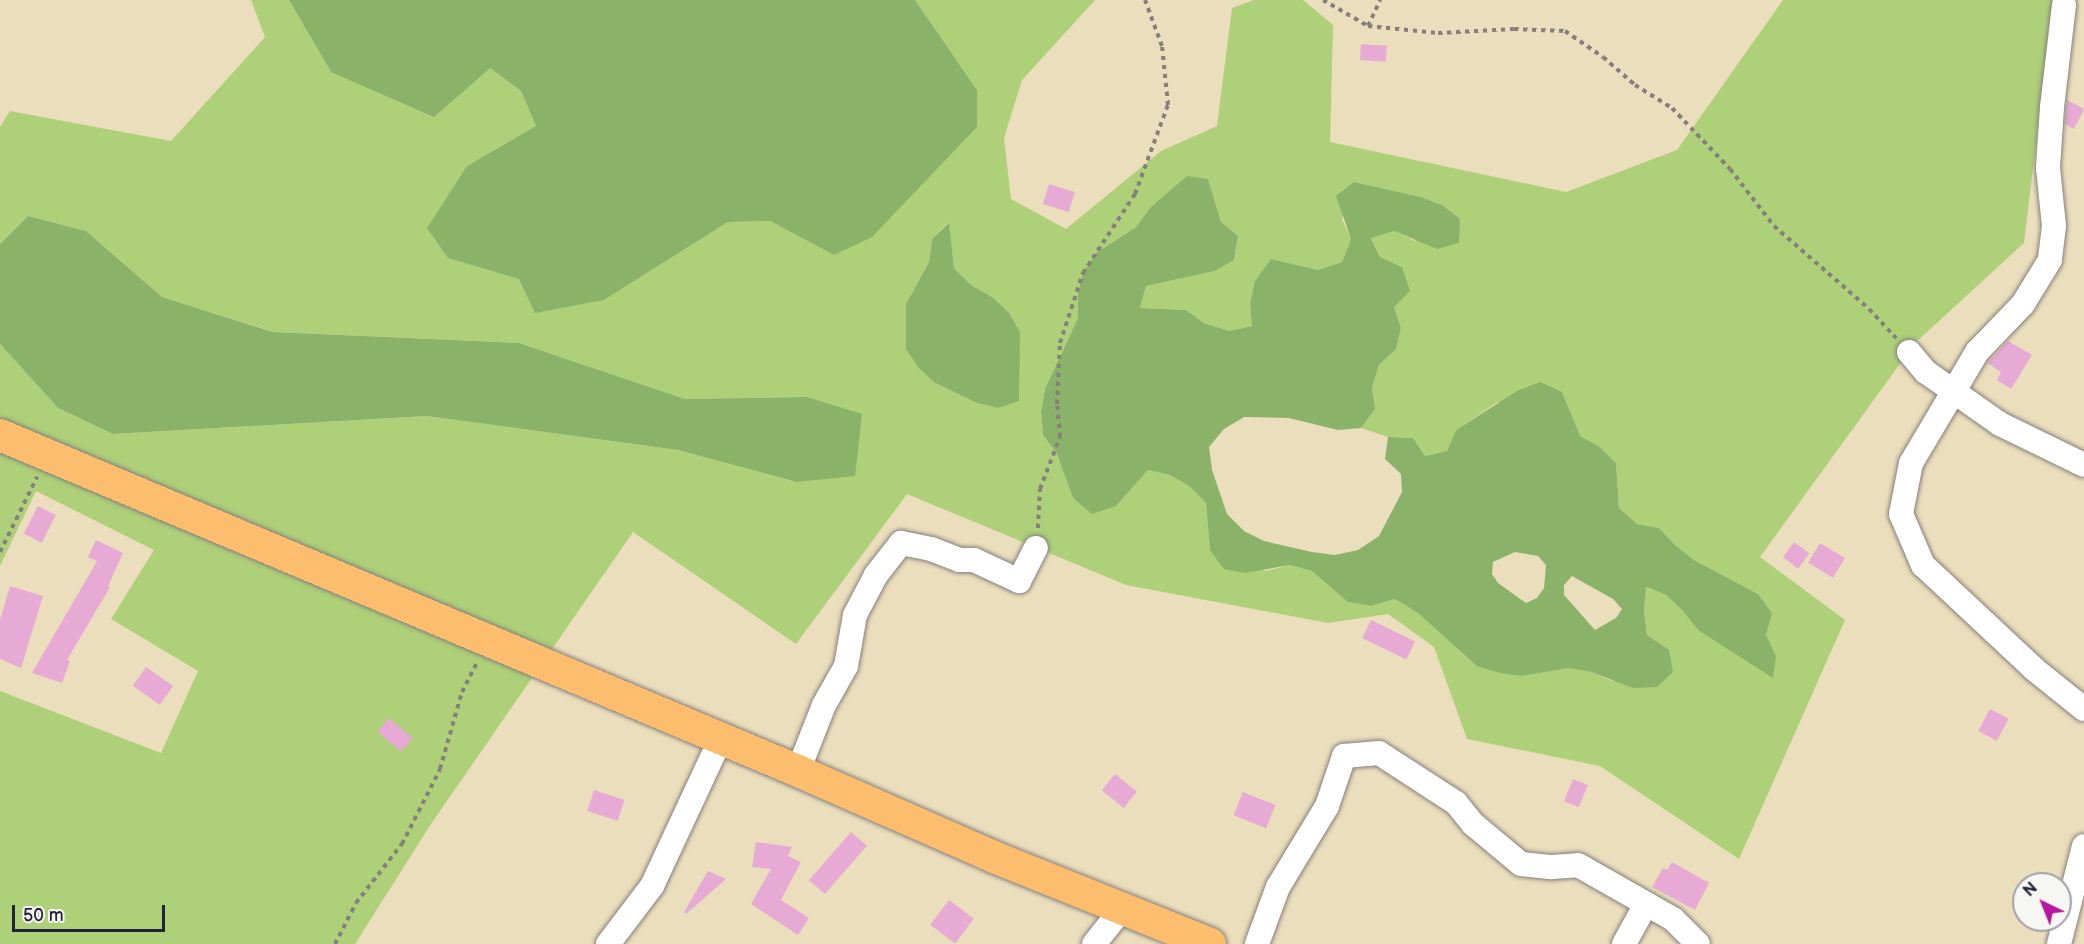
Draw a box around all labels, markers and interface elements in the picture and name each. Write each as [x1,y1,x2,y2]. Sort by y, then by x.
north arrow [2012,872,2072,932]
text: N [2020,879,2042,901]
scale bar [15,893,168,931]
text: 50 m [23,905,64,926]

